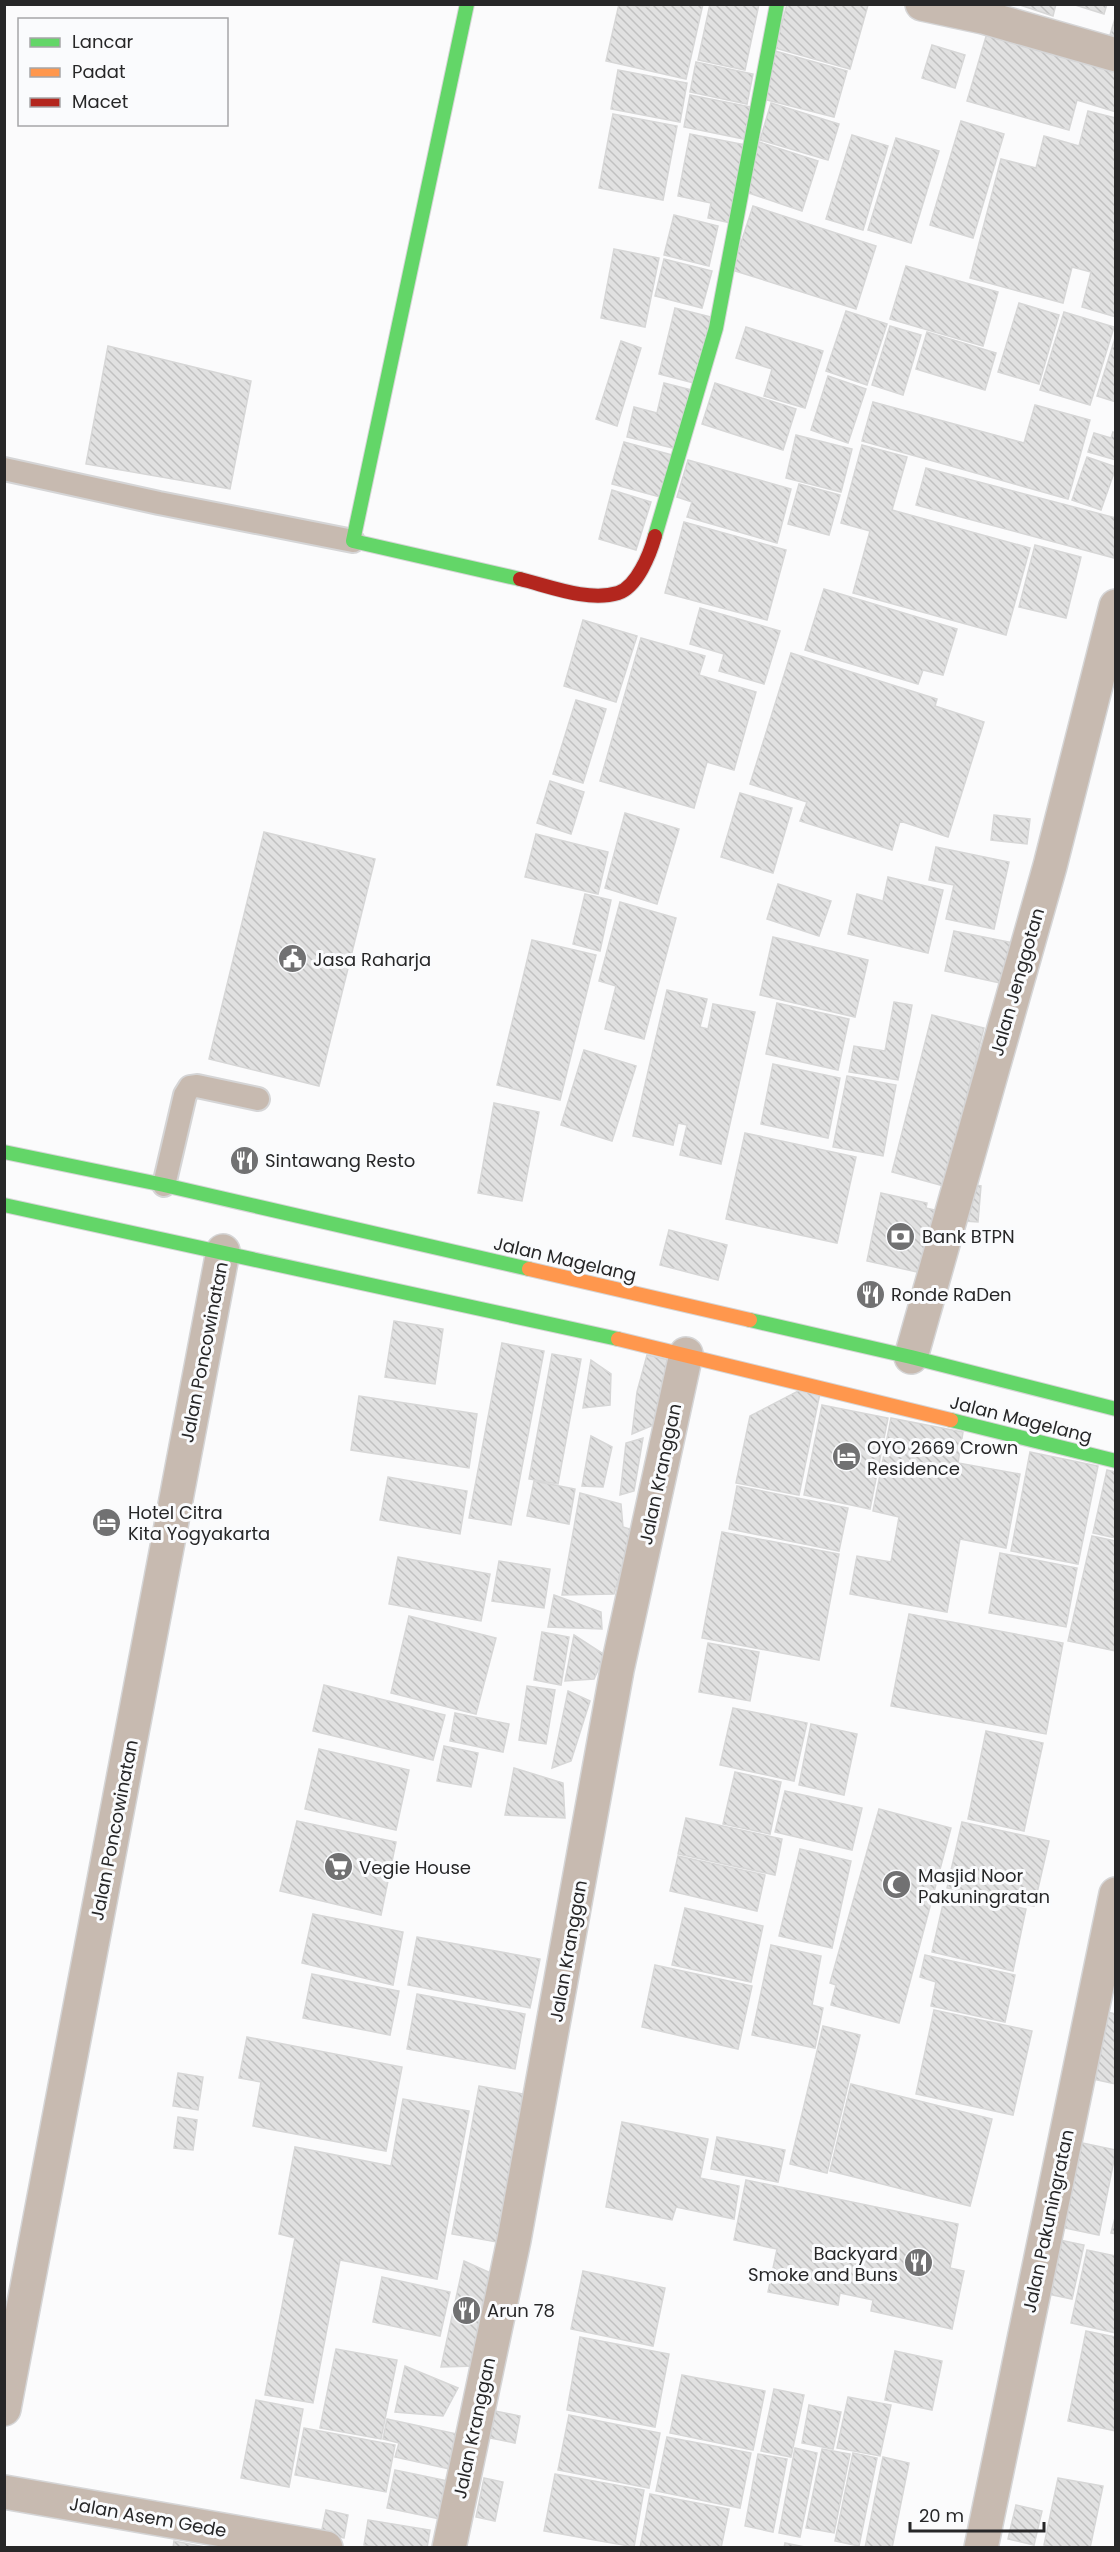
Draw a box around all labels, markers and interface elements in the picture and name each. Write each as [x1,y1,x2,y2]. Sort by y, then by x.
legend [18,18,228,126]
text: Lancar [72,29,134,54]
text: Padat [72,59,125,84]
text: Macet [72,89,128,114]
street label: Jalan Jenggotan [984,905,1050,1059]
public building icon: Jasa Raharja [276,943,308,975]
place label: Jasa Raharja [313,947,431,972]
restaurant icon: Sintawang Resto [228,1144,260,1176]
place label: Sintawang Resto [265,1148,415,1173]
bank icon: Bank BTPN [885,1220,917,1252]
place label: Bank BTPN [922,1224,1015,1249]
street label: Jalan Magelang [491,1230,639,1288]
street label: Jalan Poncowinatan [174,1259,234,1445]
restaurant icon: Ronde RaDen [854,1278,886,1310]
place label: Ronde RaDen [891,1282,1012,1307]
street label: Jalan Magelang [947,1389,1095,1449]
street label: Jalan Kranggan [633,1401,687,1547]
place label: OYO 2669 Crown Residence [867,1435,1018,1481]
hotel icon: OYO 2669 Crown Residence [830,1441,862,1473]
place label: Hotel Citra Kita Yogyakarta [128,1500,270,1546]
hotel icon: Hotel Citra Kita Yogyakarta [91,1506,123,1538]
street label: Jalan Poncowinatan [84,1737,144,1923]
supermarket icon: Vegie House [322,1851,354,1883]
place label: Vegie House [359,1855,471,1880]
place label: Masjid Noor Pakuningratan [918,1863,1050,1909]
mosque icon: Masjid Noor Pakuningratan [881,1869,913,1901]
street label: Jalan Kranggan [543,1878,593,2024]
street label: Jalan Pakuningratan [1016,2127,1080,2315]
place label: Backyard Smoke and Buns [748,2241,898,2287]
restaurant icon: Backyard Smoke and Buns [903,2247,935,2279]
restaurant icon: Arun 78 [450,2294,482,2326]
place label: Arun 78 [487,2298,555,2323]
street label: Jalan Kranggan [447,2355,501,2501]
street label: Jalan Asem Gede [67,2491,229,2543]
scale bar [910,2495,1044,2533]
text: 20 m [919,2503,964,2528]

